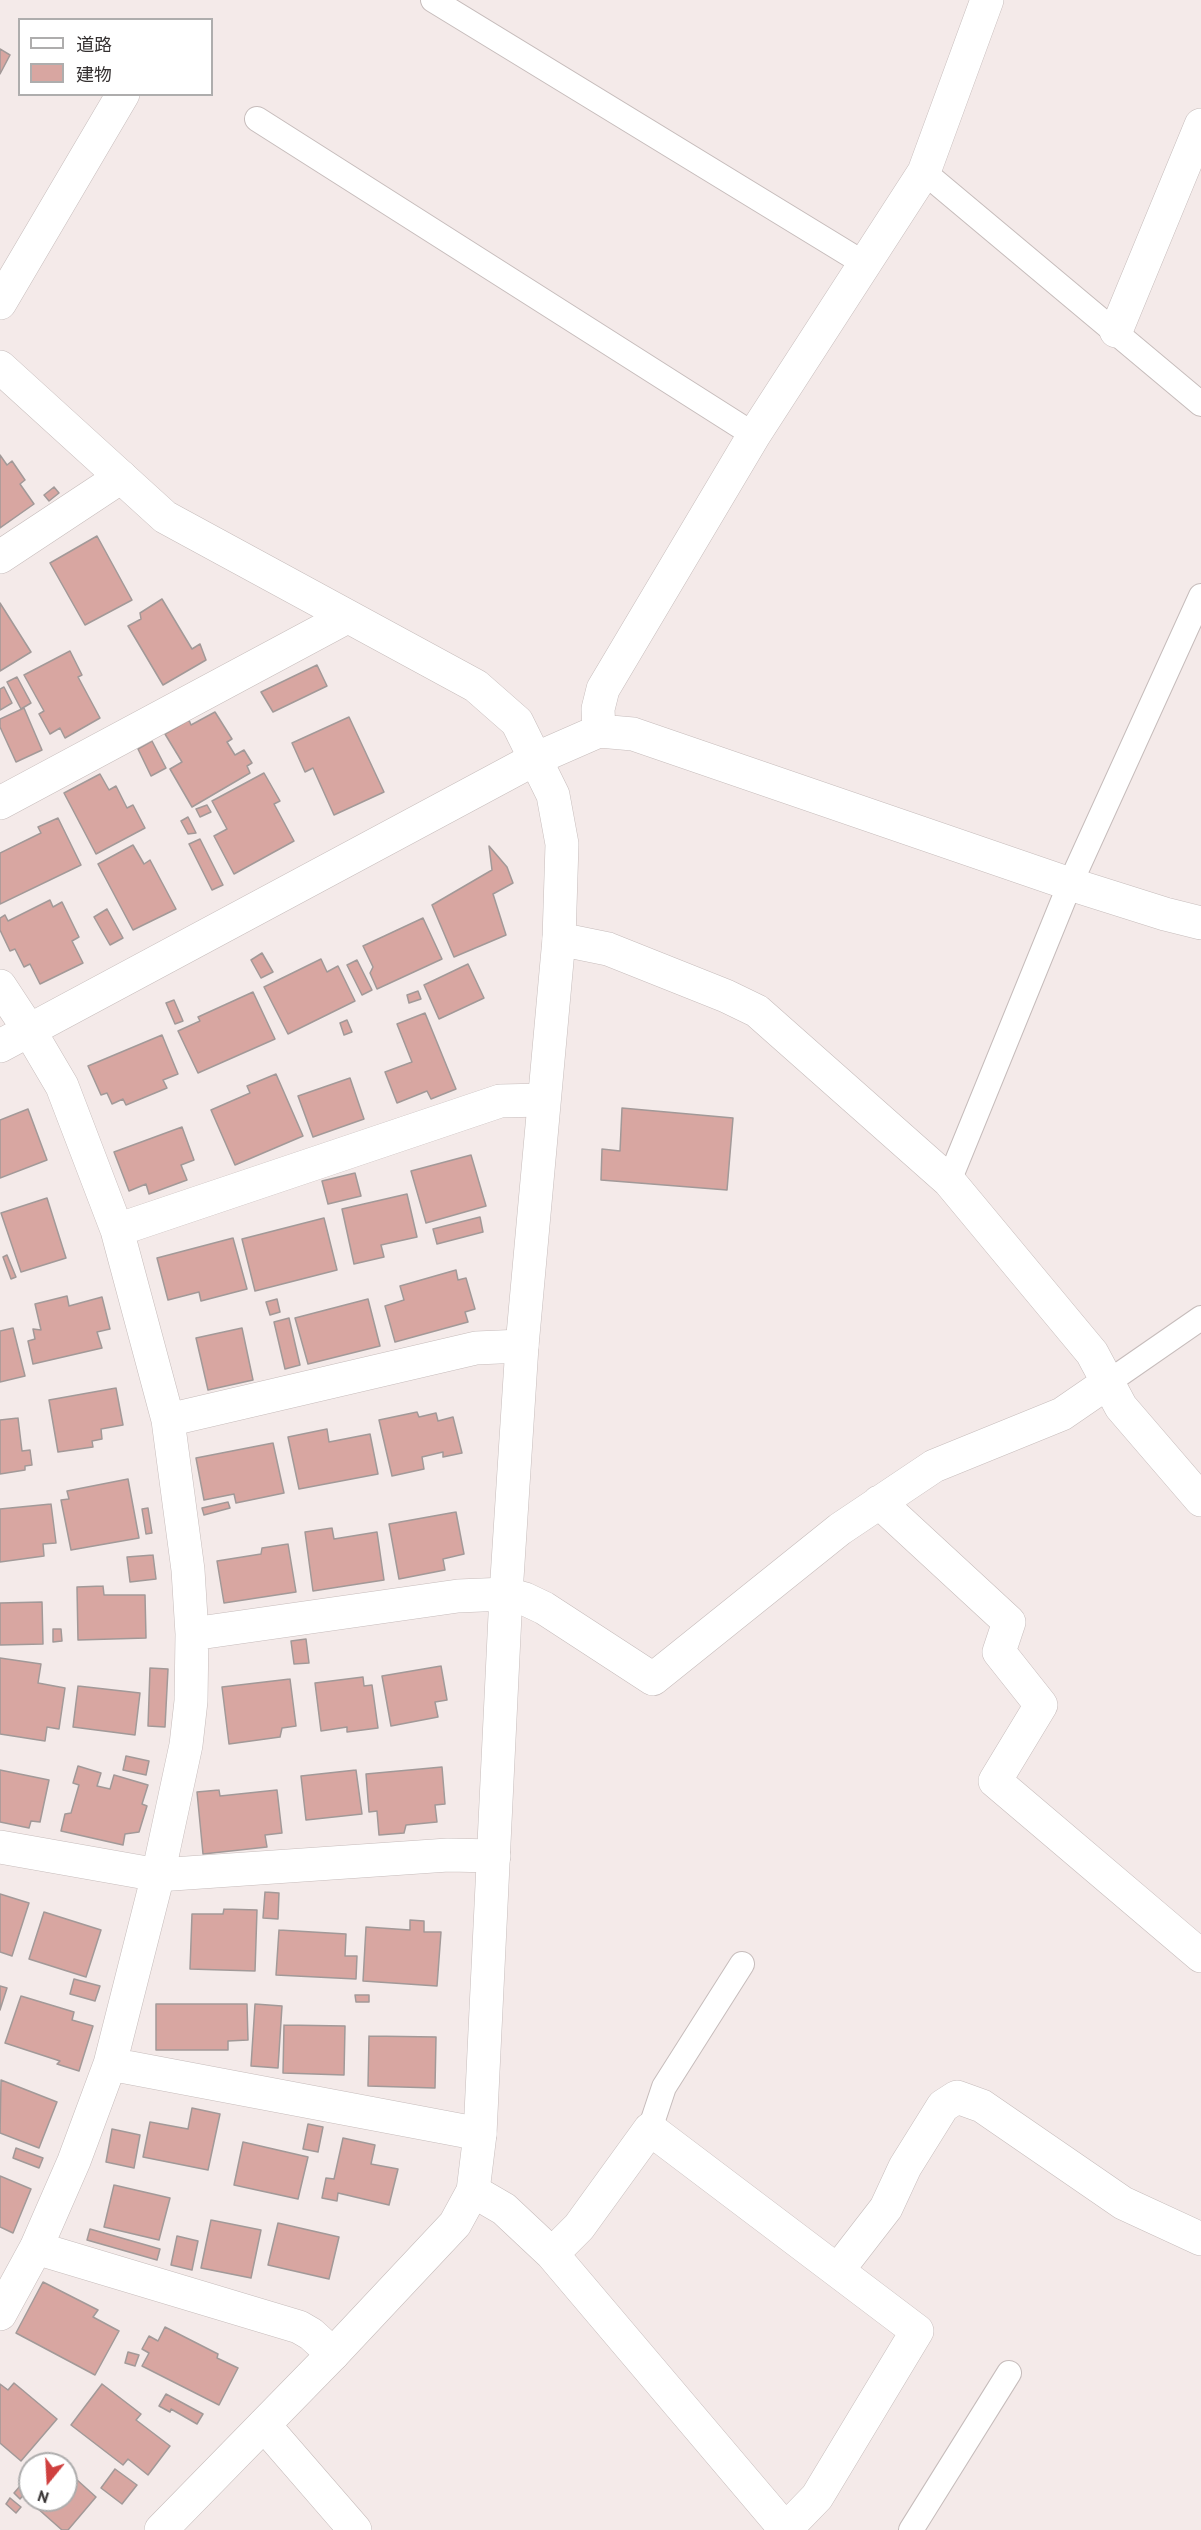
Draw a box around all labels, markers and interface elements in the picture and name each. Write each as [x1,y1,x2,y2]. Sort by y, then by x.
legend [18,18,213,96]
text: 道路 [76,33,112,56]
text: 建物 [76,63,112,86]
north arrow [18,2452,78,2512]
text: N [35,2486,51,2508]

